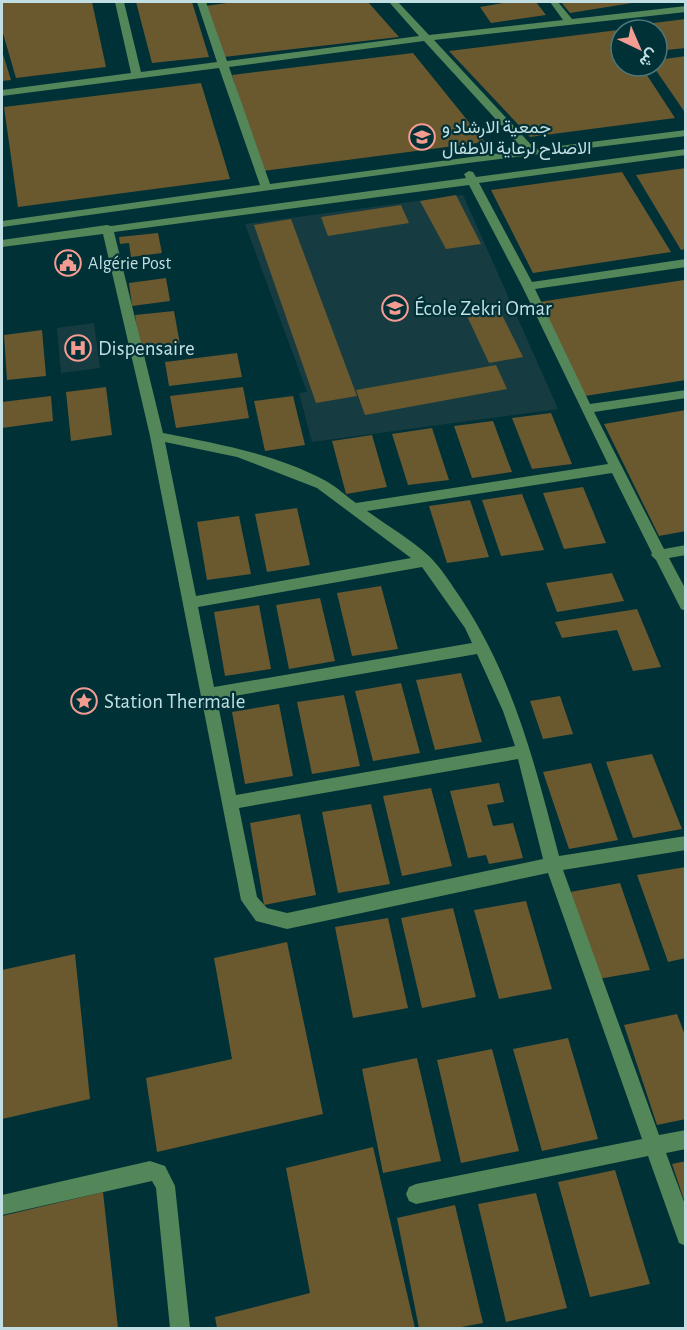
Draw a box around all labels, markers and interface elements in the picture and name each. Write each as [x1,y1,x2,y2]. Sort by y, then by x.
north arrow [609,18,669,78]
text: ش [636,45,661,71]
place label: جمعية الارشاد و الاصلاح لرعاية الاطفال [442,119,591,160]
school or university icon: جمعية الارشاد و الاصلاح لرعاية الاطفال [407,122,437,152]
public building icon: Algérie Post [53,248,83,278]
place label: Algérie Post [88,255,171,273]
school or university icon: École Zekri Omar [380,293,410,323]
place label: École Zekri Omar [414,296,552,319]
hospital icon: Dispensaire [63,333,93,363]
place label: Dispensaire [98,338,195,359]
place icon: Station Thermale [69,686,99,716]
place label: Station Thermale [104,691,245,712]

